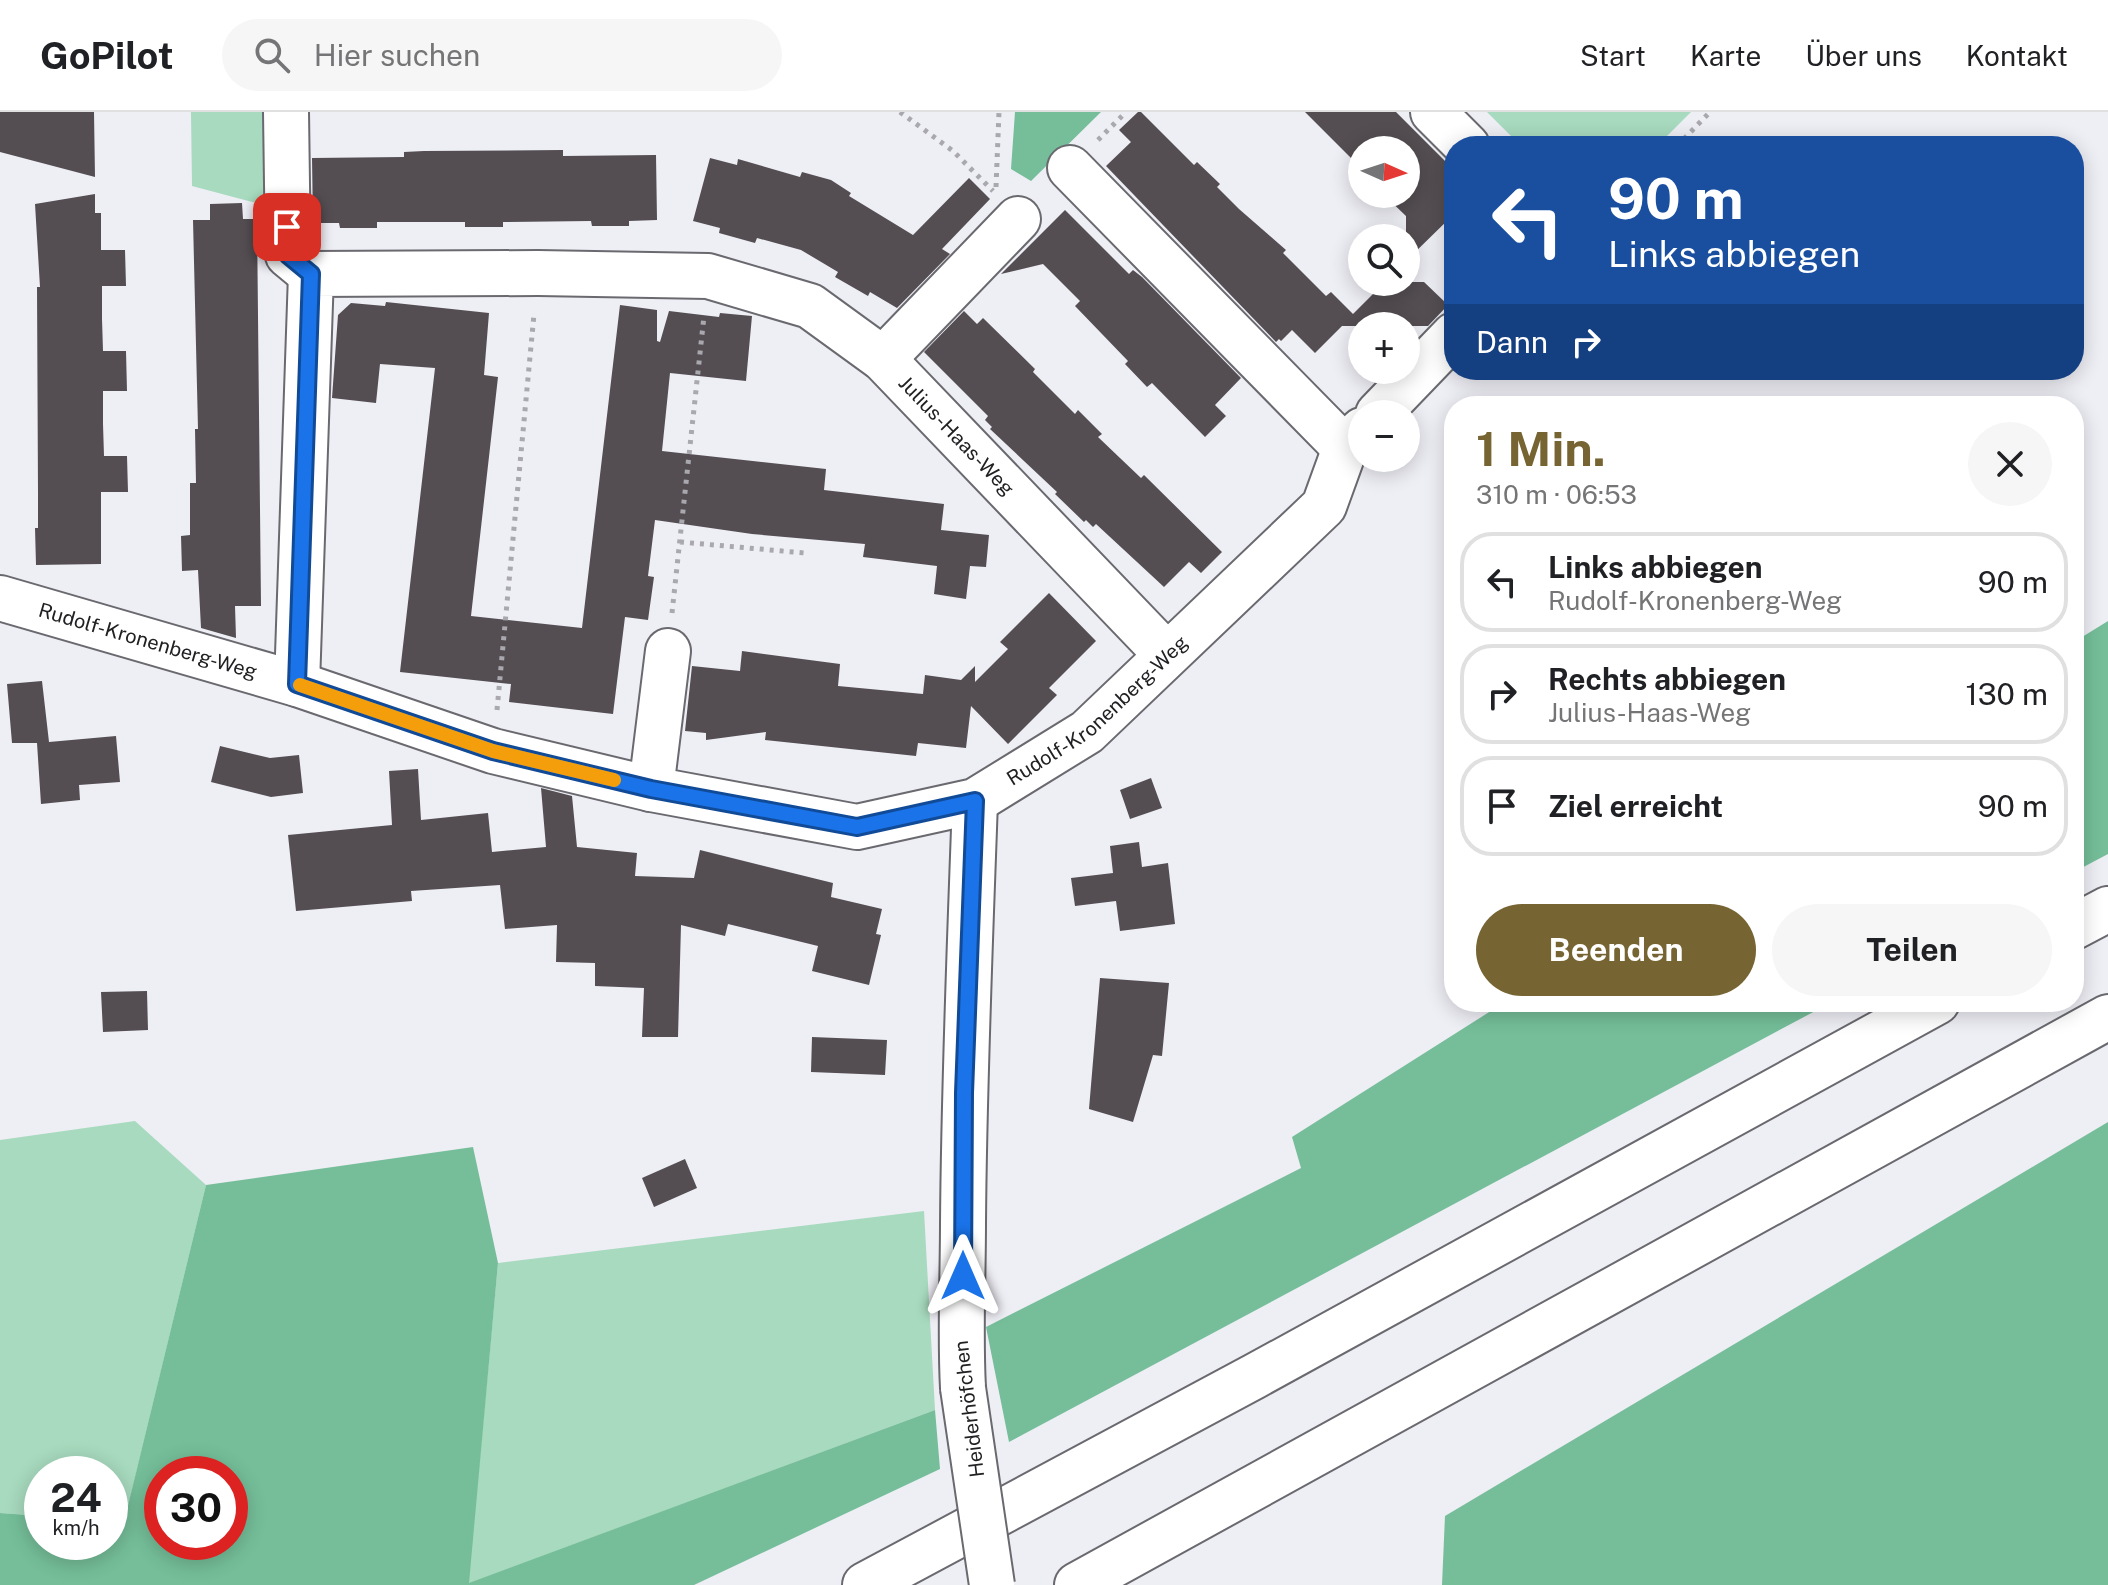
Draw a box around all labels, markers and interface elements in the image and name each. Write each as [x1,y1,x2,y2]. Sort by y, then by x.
search box [222,19,782,91]
text: GoPilot [40,33,174,78]
icon: search [250,33,294,77]
text: Hier suchen [314,37,480,73]
text: Start [1580,39,1646,72]
text: Karte [1690,39,1761,72]
text: Über uns [1805,39,1922,72]
text: Kontakt [1966,39,2068,72]
north arrow [1348,136,1420,208]
map controls [1348,136,1420,472]
text: 90 m [1608,166,1744,232]
icon: left [1476,168,1580,272]
pin [253,193,321,261]
icon: arrive [265,205,309,249]
button: search [1348,224,1420,296]
text: Links abbiegen [1608,233,1860,275]
button: + [1348,312,1420,384]
icon: right [1564,320,1608,364]
text: Dann [1476,324,1548,360]
street label: Julius-Haas-Weg [894,371,1019,500]
button: − [1348,400,1420,472]
text: 1 Min. [1476,420,1606,477]
button: close [1968,422,2052,506]
text: 310 m · 06:53 [1476,479,1637,510]
text: Links abbiegen [1548,549,1763,585]
icon: left [1480,560,1524,604]
text: 90 m [1978,564,2048,600]
text: Rudolf-Kronenberg-Weg [1548,585,1842,616]
street label: Rudolf-Kronenberg-Weg [36,598,260,684]
street label: Rudolf-Kronenberg-Weg [1002,630,1193,790]
text: Rechts abbiegen [1548,661,1786,697]
icon: right [1480,672,1524,716]
text: 130 m [1965,676,2048,712]
text: Julius-Haas-Weg [1548,697,1751,728]
icon: arrive [1480,784,1524,828]
text: Ziel erreicht [1548,788,1723,824]
text: 90 m [1978,788,2048,824]
button: Beenden [1476,904,1756,996]
button: Teilen [1772,904,2052,996]
position arrow [921,1234,1005,1318]
street label: Heiderhöfchen [949,1339,989,1479]
speed limit sign: 30 [144,1456,248,1560]
text: 24 [50,1474,102,1521]
text: km/h [52,1516,100,1540]

